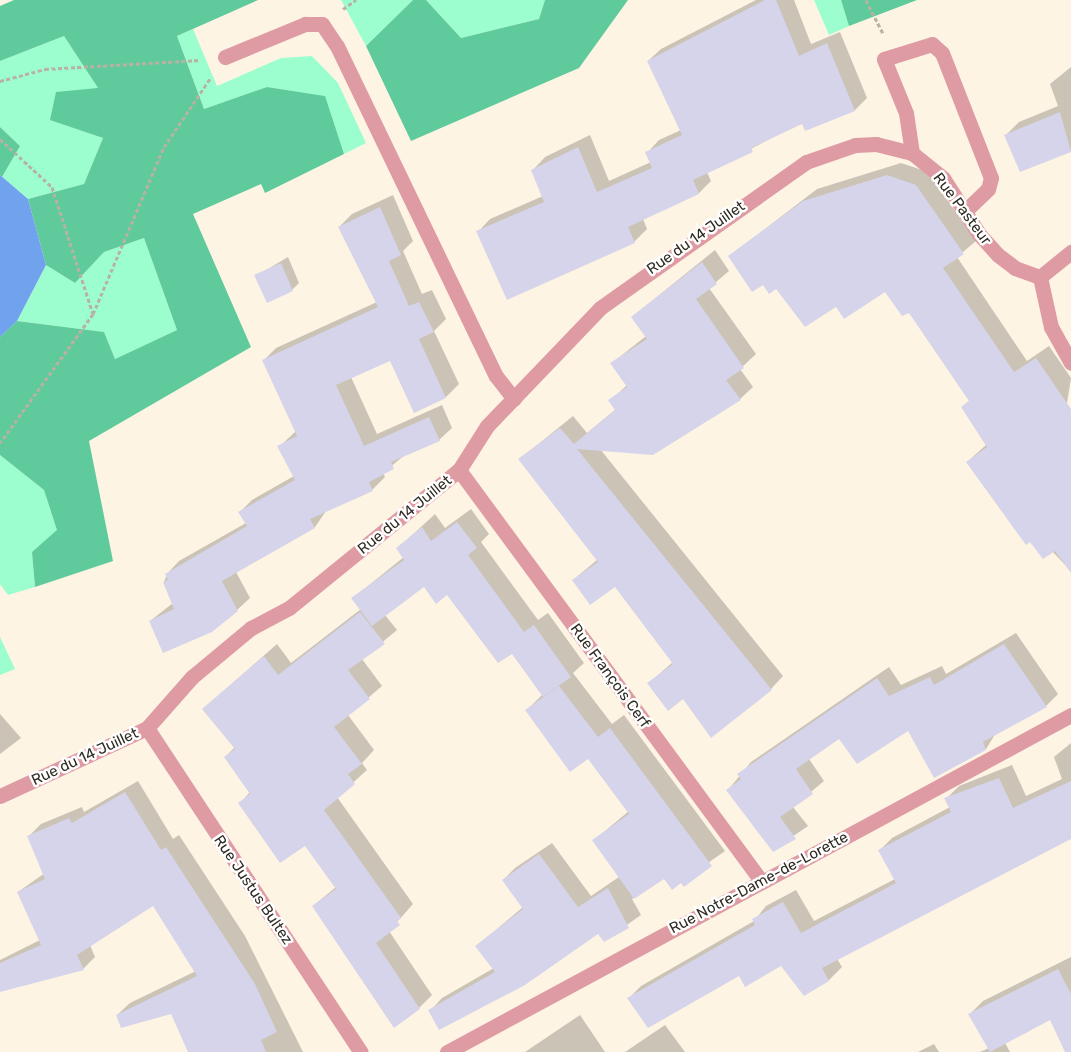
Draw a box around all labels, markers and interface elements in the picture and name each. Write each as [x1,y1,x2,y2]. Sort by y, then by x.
street label: Rue Pasteur [929,170,995,248]
street label: Rue du 14 Juillet [643,197,749,279]
street label: Rue du 14 Juillet [354,472,456,558]
street label: Rue François Cerf [566,620,654,732]
street label: Rue du 14 Juillet [29,724,141,790]
street label: Rue Notre-Dame-de-Lorette [667,828,851,938]
street label: Rue Justus Bultez [210,832,296,948]

